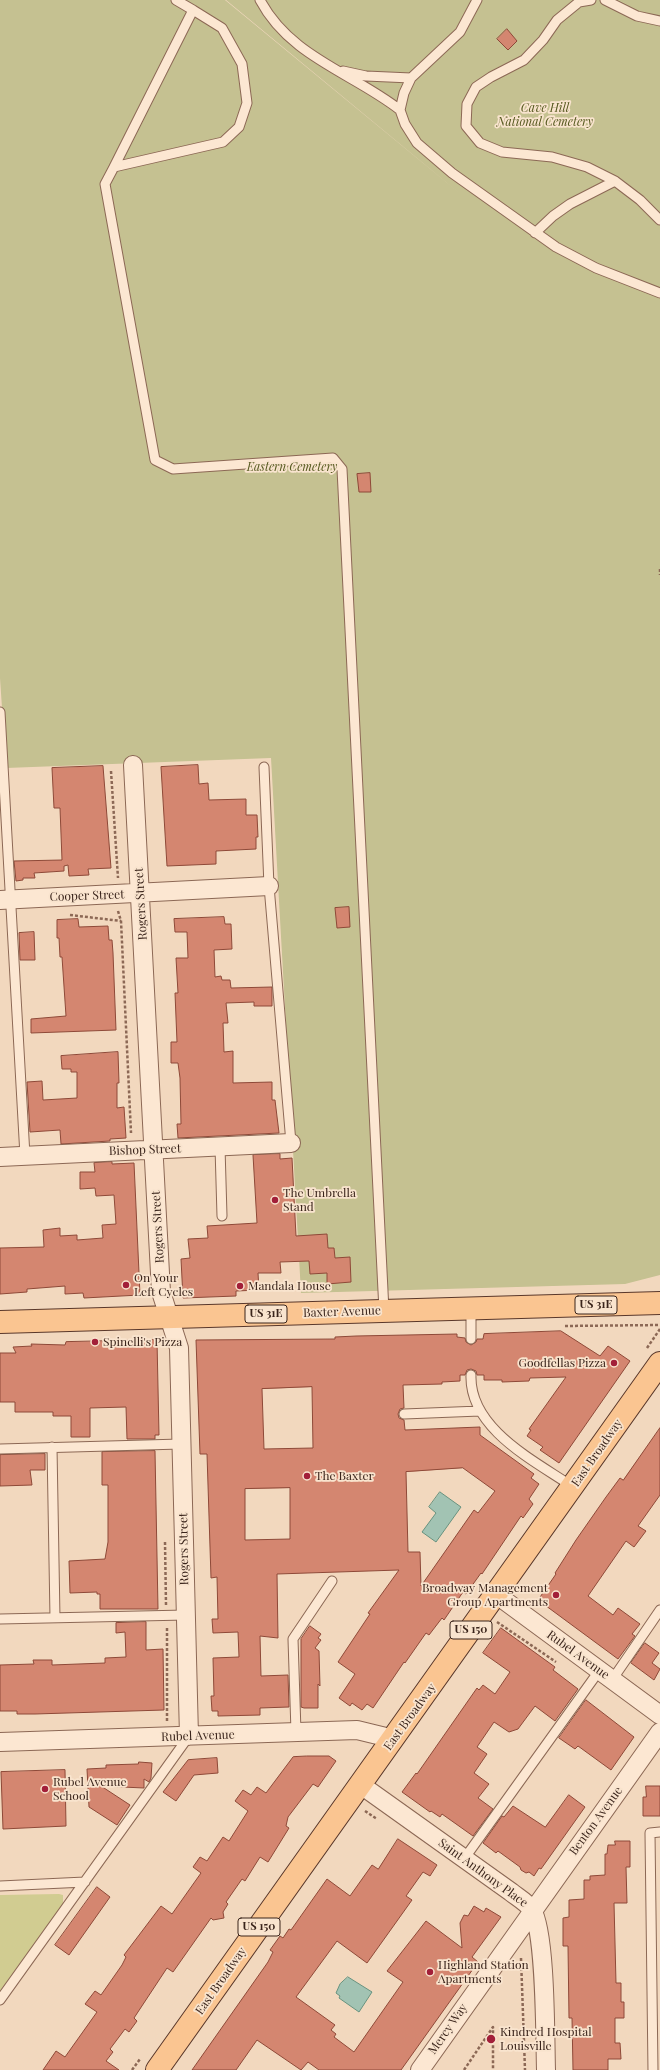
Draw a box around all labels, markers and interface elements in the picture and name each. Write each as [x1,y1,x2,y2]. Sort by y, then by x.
park label: Cave Hill National Cemetery [497,101,593,129]
park label: Eastern Cemetery [247,460,337,474]
street label: Rogers Street [132,867,150,941]
street label: Cooper Street [49,887,125,905]
street label: Bishop Street [109,1142,181,1158]
place label: The Umbrella Stand [283,1186,356,1214]
street label: Rogers Street [149,1190,167,1264]
marker: The Umbrella Stand [270,1195,280,1205]
place label: On Your Left Cycles [134,1271,193,1299]
place label: Mandala House [248,1279,331,1293]
marker: On Your Left Cycles [121,1280,131,1290]
marker: Mandala House [235,1281,245,1291]
road number: US 31E [575,1296,617,1314]
street label: Baxter Avenue [303,1303,381,1321]
road number: US 31E [245,1305,287,1323]
place label: Spinelli's Pizza [103,1335,182,1349]
marker: Spinelli's Pizza [90,1337,100,1347]
place label: Goodfellas Pizza [518,1356,606,1370]
marker: Goodfellas Pizza [609,1358,619,1368]
street label: East Broadway [568,1416,626,1490]
place label: The Baxter [315,1469,374,1483]
marker: The Baxter [302,1471,312,1481]
street label: Rogers Street [176,1513,192,1585]
place label: Broadway Management Group Apartments [422,1581,548,1609]
marker: Broadway Management Group Apartments [551,1590,561,1600]
road number: US 150 [450,1621,492,1639]
street label: Rubel Avenue [544,1628,612,1682]
street label: East Broadway [381,1681,439,1753]
street label: Rubel Avenue [161,1728,235,1744]
place label: Rubel Avenue School [53,1775,127,1803]
marker: Rubel Avenue School [40,1784,50,1794]
street label: Benton Avenue [566,1784,626,1858]
street label: Saint Anthony Place [435,1836,531,1910]
road number: US 150 [238,1918,280,1936]
street label: East Broadway [192,1944,250,2018]
place label: Highland Station Apartments [438,1958,529,1986]
marker: Highland Station Apartments [425,1967,435,1977]
street label: Mercy Way [425,2001,471,2057]
place label: Kindred Hospital Louisville [500,2025,592,2053]
marker: Kindred Hospital Louisville [485,2033,497,2045]

